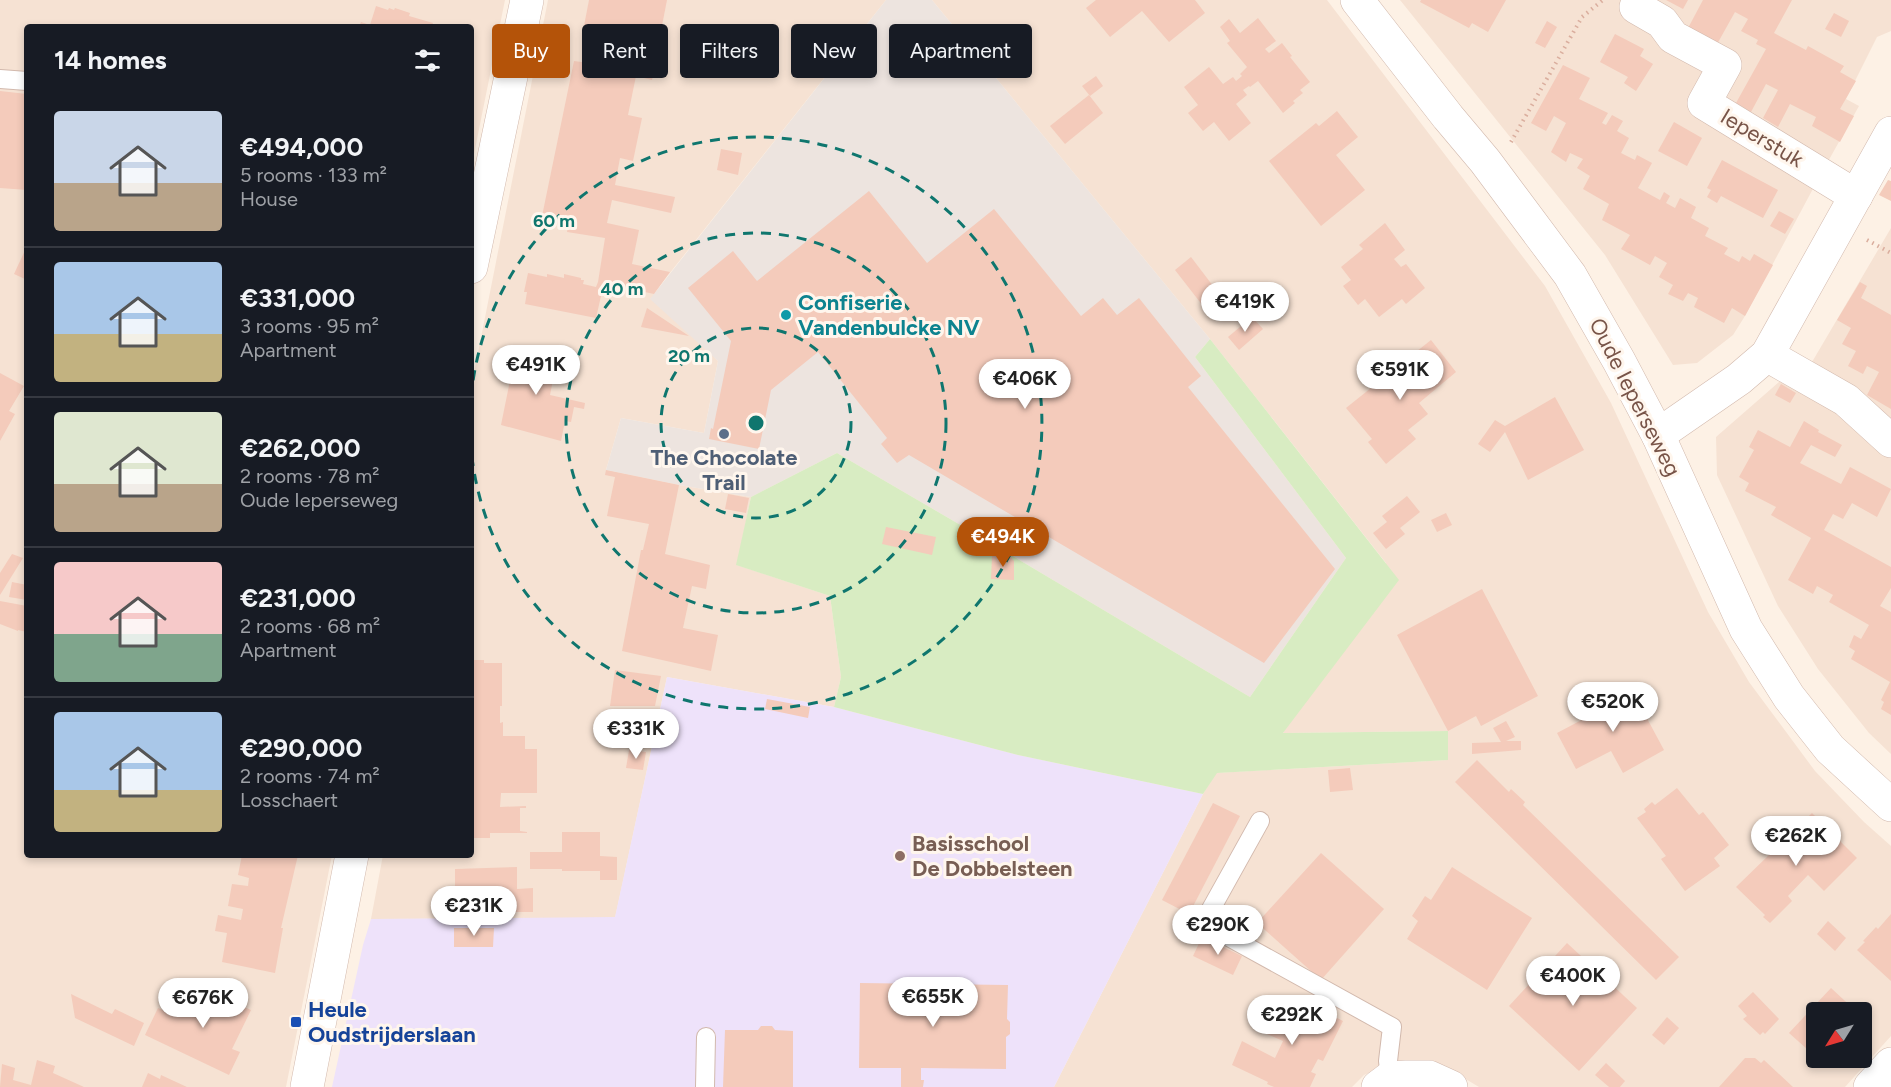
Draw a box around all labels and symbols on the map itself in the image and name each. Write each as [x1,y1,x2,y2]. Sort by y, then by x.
street label: Ieperstuk [1716,103,1809,173]
text: 60 m [533,210,575,232]
text: 40 m [600,278,644,300]
pin: €419K [1203,282,1287,333]
place label: Confiserie Vandenbulcke NV [798,289,980,341]
marker: Confiserie Vandenbulcke NV [779,308,793,322]
street label: Oude Ieperseweg [1583,313,1687,481]
pin: €491K [494,345,578,396]
text: 20 m [668,345,710,367]
pin: €591K [1358,350,1442,401]
pin: €406K [983,359,1067,410]
centre of rings [746,413,766,433]
marker: The Chocolate Trail [717,427,731,441]
place label: The Chocolate Trail [651,444,797,496]
pin: €494K [961,517,1045,568]
pin: €520K [1571,682,1655,733]
pin: €331K [594,709,678,760]
pin: €262K [1754,816,1838,867]
place label: Basisschool De Dobbelsteen [912,830,1073,882]
marker: Basisschool De Dobbelsteen [893,849,907,863]
pin: €231K [432,886,516,937]
pin: €290K [1176,905,1260,956]
pin: €400K [1531,956,1615,1007]
pin: €655K [891,977,975,1028]
pin: €676K [161,978,245,1029]
pin: €292K [1250,995,1334,1046]
place label: Heule Oudstrijderslaan [308,996,476,1048]
north arrow [1806,1002,1872,1068]
marker: Heule Oudstrijderslaan [289,1015,303,1029]

